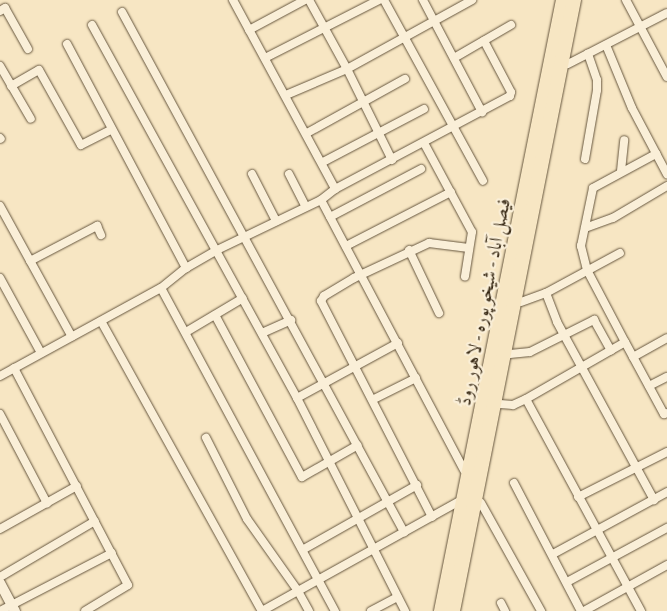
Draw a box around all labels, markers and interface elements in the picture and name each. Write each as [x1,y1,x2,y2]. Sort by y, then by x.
street label: فیصل آباد - شیخو پورہ - لاہور روڈ [453,196,515,408]

